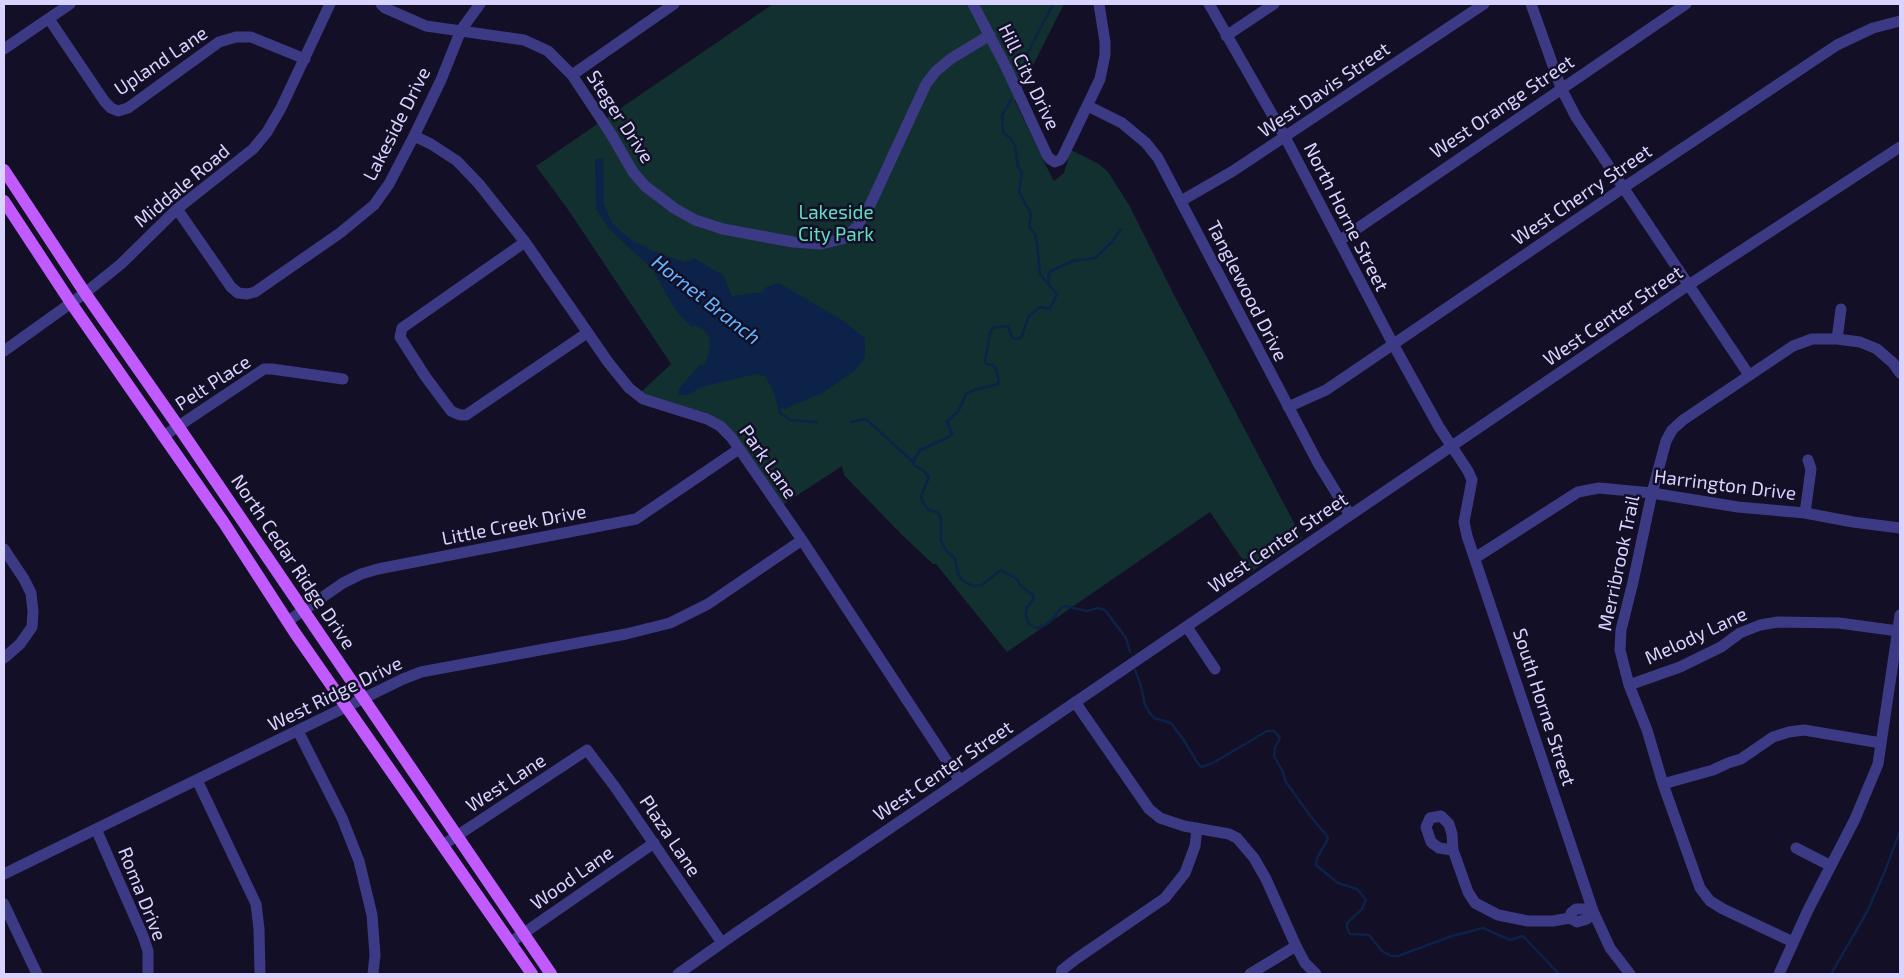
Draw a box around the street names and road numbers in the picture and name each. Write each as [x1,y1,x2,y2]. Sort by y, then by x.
street label: Hill City Drive [994,20,1064,134]
street label: Upland Lane [110,22,212,100]
street label: West Davis Street [1254,38,1394,142]
street label: West Orange Street [1426,50,1578,164]
street label: Lakeside Drive [359,63,435,185]
street label: Steger Drive [582,66,658,168]
street label: North Horne Street [1299,139,1393,295]
street label: Middale Road [130,140,234,232]
street label: West Cherry Street [1508,140,1656,250]
street label: Tanglewood Drive [1202,217,1292,365]
street label: West Center Street [1539,261,1687,371]
street label: Pelt Place [171,350,255,416]
street label: Park Lane [734,421,802,503]
street label: Harrington Drive [1653,465,1797,505]
street label: North Cedar Ridge Drive [226,470,360,654]
street label: West Center Street [1204,488,1352,598]
street label: Merribrook Trail [1593,493,1645,633]
street label: Little Creek Drive [440,500,588,550]
street label: Melody Lane [1641,602,1751,670]
street label: South Horne Street [1508,625,1580,789]
street label: West Ridge Drive [264,652,406,736]
street label: West Center Street [869,716,1017,826]
street label: West Lane [462,749,550,817]
street label: Plaza Lane [635,791,705,881]
street label: Wood Lane [526,841,618,915]
street label: Roma Drive [113,844,171,944]

